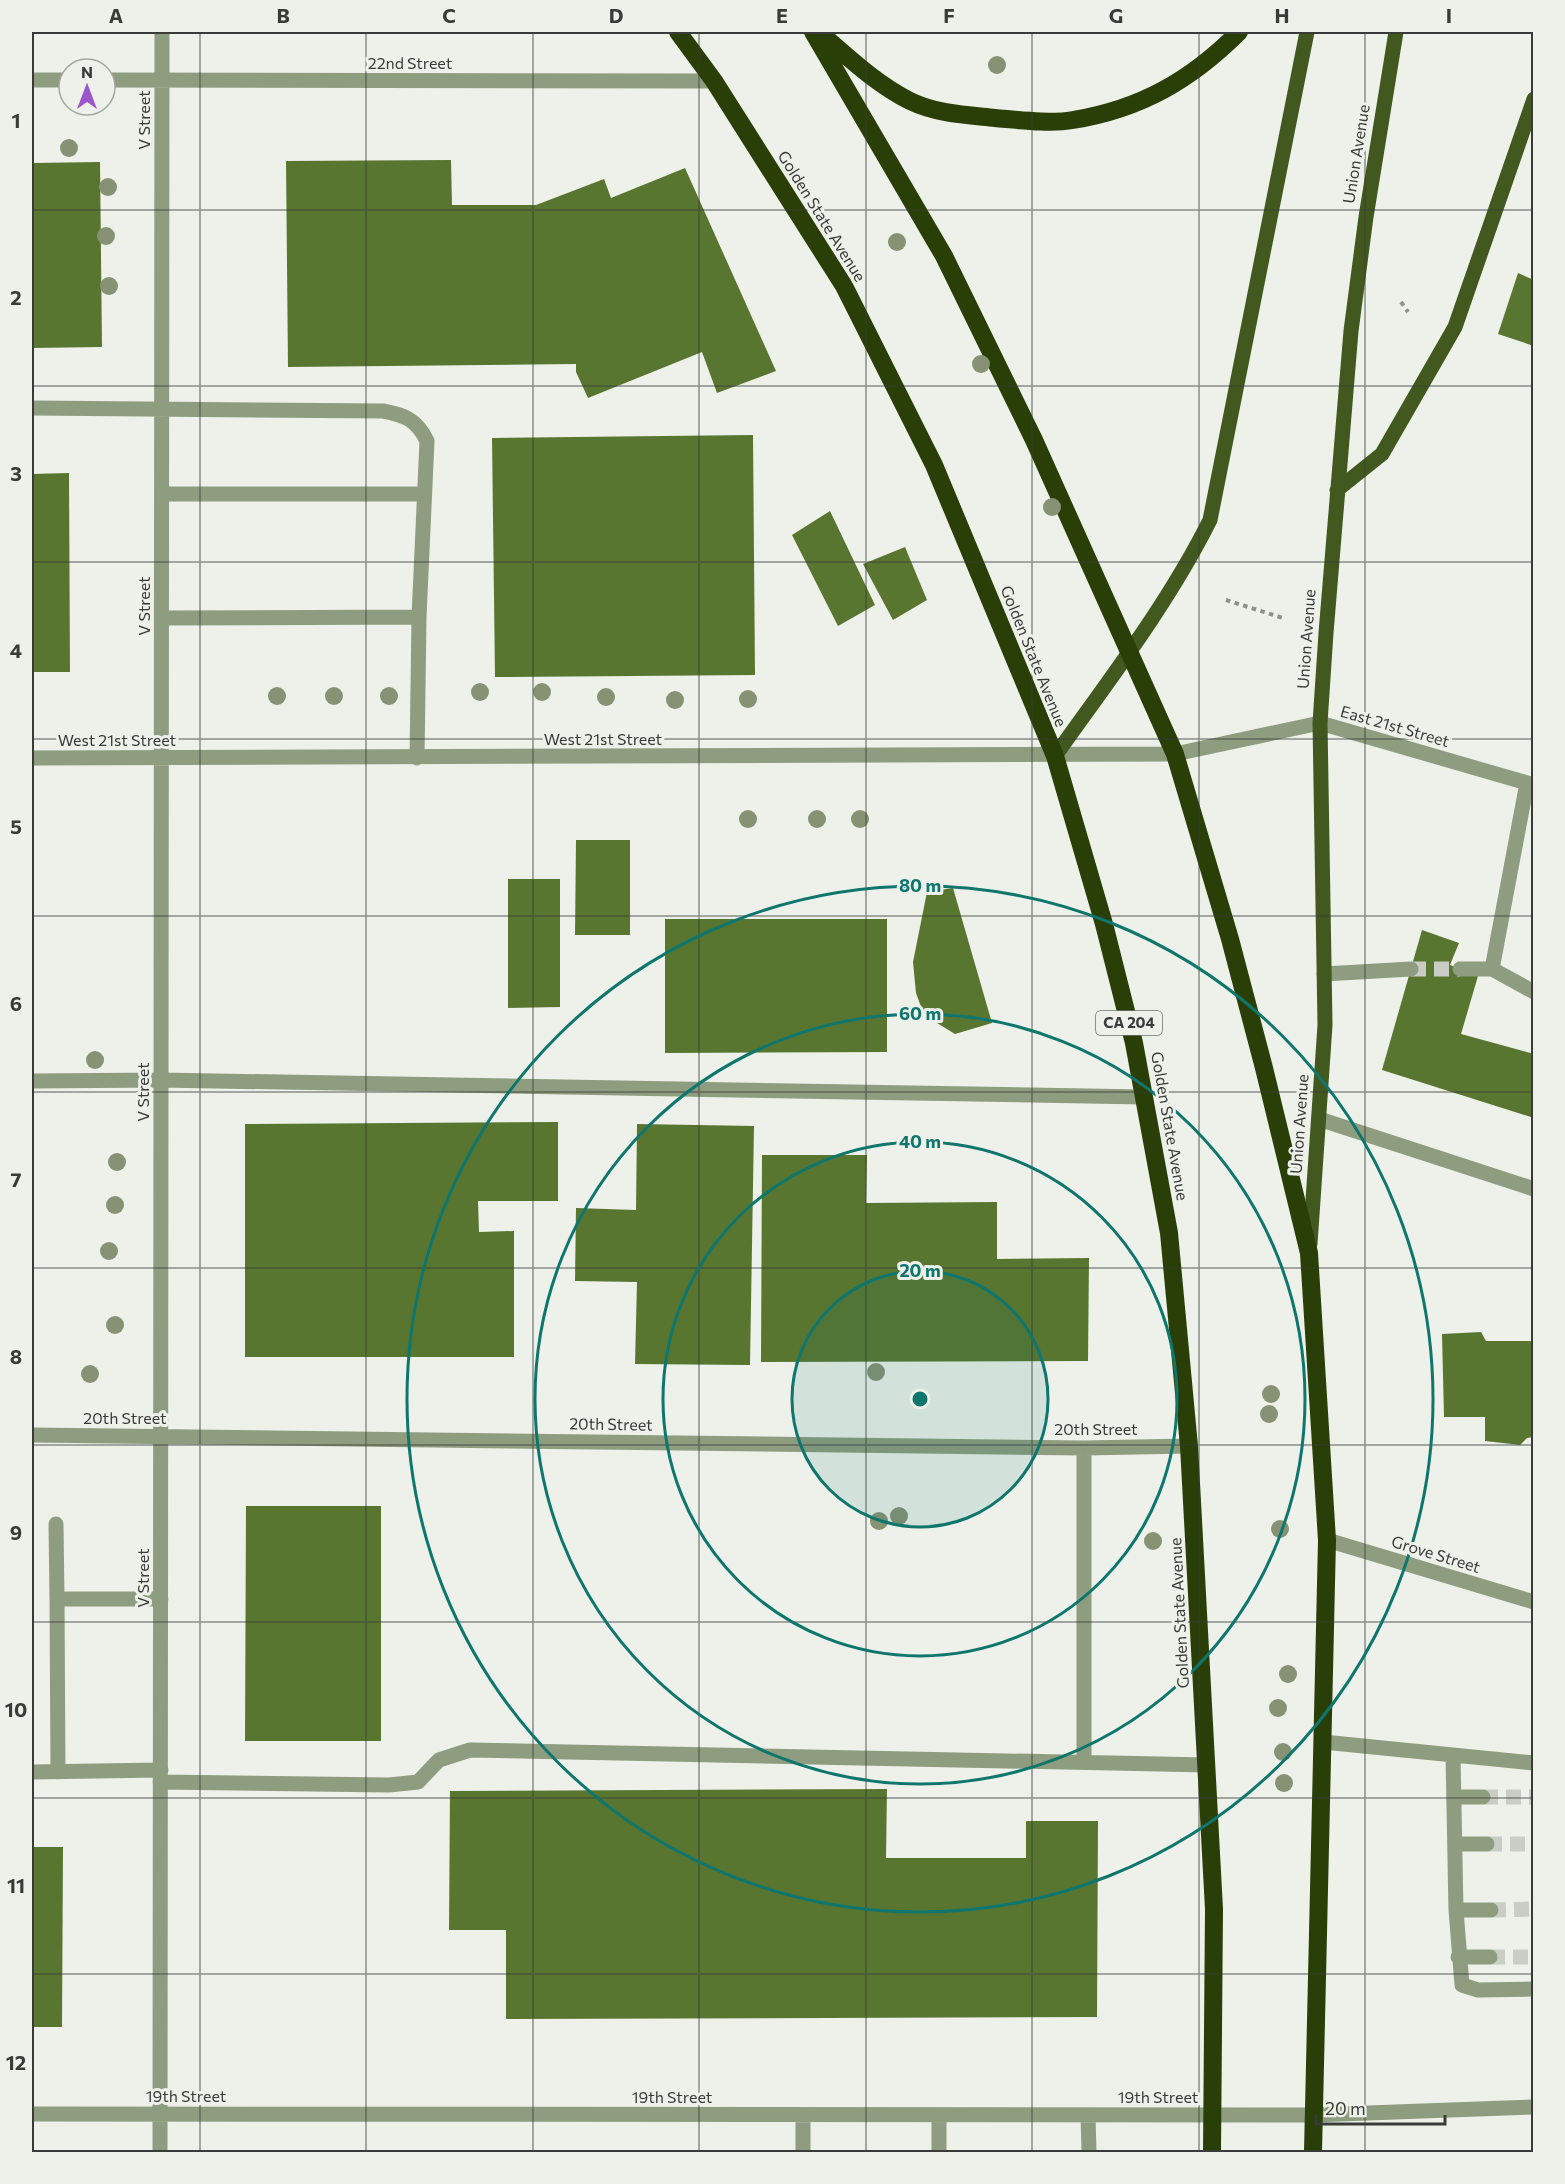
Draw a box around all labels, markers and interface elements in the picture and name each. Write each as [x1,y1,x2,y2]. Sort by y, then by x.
text: A [109,3,123,27]
text: B [276,3,290,27]
text: C [442,3,456,27]
text: D [609,3,623,27]
text: E [776,3,788,27]
text: F [943,3,955,27]
text: G [1109,3,1123,27]
text: H [1275,3,1290,27]
text: I [1446,3,1452,27]
street label: 22nd Street [368,53,453,72]
north arrow [57,57,117,117]
text: N [81,62,93,81]
street label: V Street [134,90,153,150]
street label: Union Avenue [1338,103,1373,205]
text: 1 [11,108,21,132]
street label: Golden State Avenue [774,147,870,285]
text: 2 [10,285,22,309]
text: 3 [10,461,22,485]
street label: V Street [134,576,153,636]
street label: Golden State Avenue [997,582,1071,729]
street label: Union Avenue [1293,588,1318,690]
text: 4 [10,638,22,662]
street label: East 21st Street [1338,701,1452,750]
street label: West 21st Street [544,729,663,748]
street label: West 21st Street [58,730,177,749]
text: 5 [10,814,22,838]
text: 80 m [899,874,941,896]
text: 6 [10,991,22,1015]
text: 60 m [899,1002,941,1024]
road number: CA 204 [1096,1011,1162,1035]
street label: Golden State Avenue [1148,1050,1193,1202]
street label: V Street [133,1062,152,1122]
street label: Union Avenue [1286,1073,1311,1175]
text: 40 m [899,1130,941,1152]
text: 7 [11,1167,22,1191]
text: 20 m [899,1259,941,1281]
text: 8 [10,1344,22,1368]
centre of rings [910,1389,930,1409]
street label: 20th Street [83,1408,167,1427]
street label: 20th Street [569,1413,653,1434]
street label: 20th Street [1054,1419,1138,1438]
text: 9 [10,1520,22,1544]
street label: Grove Street [1389,1531,1483,1576]
street label: Golden State Avenue [1165,1537,1192,1689]
street label: V Street [133,1548,152,1608]
text: 10 [5,1697,27,1721]
text: 11 [7,1873,25,1897]
text: 12 [6,2050,26,2074]
street label: 19th Street [146,2086,227,2105]
street label: 19th Street [632,2087,713,2106]
street label: 19th Street [1118,2087,1199,2106]
scale bar [1316,2088,1445,2126]
text: 20 m [1325,2097,1366,2119]

